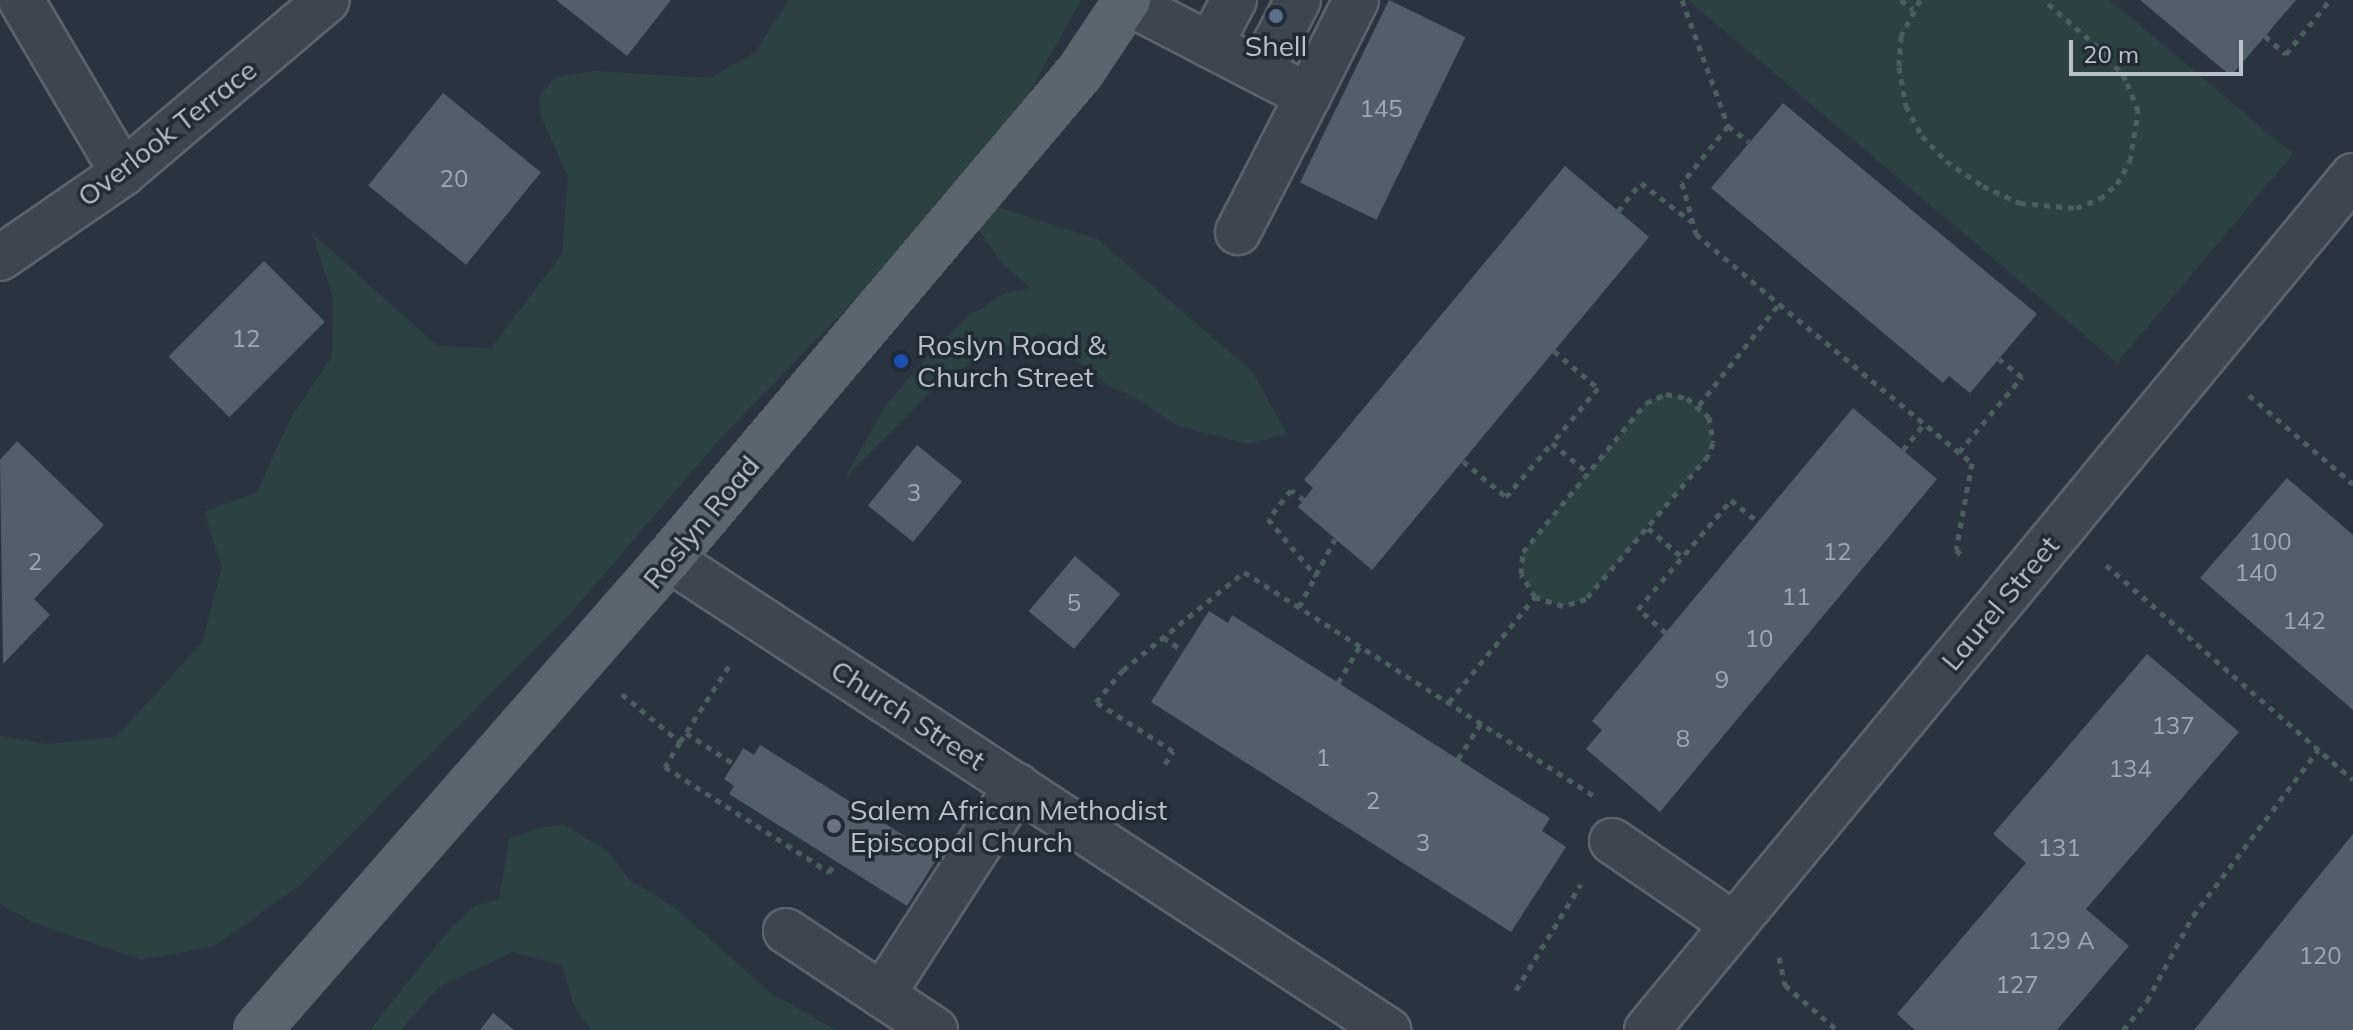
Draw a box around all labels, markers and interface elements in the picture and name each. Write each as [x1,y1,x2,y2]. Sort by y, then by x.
marker: Shell [1267,7,1285,25]
scale bar [2073,24,2247,74]
place label: Shell [1245,29,1307,63]
text: 20 m [2083,39,2139,69]
street label: Overlook Terrace [71,53,263,213]
house number: 145 [1359,95,1403,123]
house number: 20 [440,165,468,193]
house number: 12 [232,325,260,353]
place label: Roslyn Road & Church Street [917,328,1106,394]
marker: Roslyn Road & Church Street [892,352,910,370]
street label: Roslyn Road [636,449,766,595]
house number: 3 [907,479,921,507]
house number: 100 [2248,528,2292,556]
street label: Laurel Street [1934,529,2066,677]
house number: 12 [1823,538,1851,566]
house number: 2 [28,548,42,576]
house number: 140 [2234,559,2278,587]
house number: 11 [1782,583,1810,611]
house number: 5 [1067,589,1081,617]
house number: 142 [2282,607,2326,635]
house number: 10 [1745,625,1773,653]
street label: Church Street [825,653,991,777]
house number: 9 [1715,666,1729,694]
house number: 137 [2151,712,2195,740]
house number: 8 [1676,725,1690,753]
house number: 1 [1316,744,1330,772]
house number: 134 [2108,755,2152,783]
house number: 2 [1366,787,1380,815]
place label: Salem African Methodist Episcopal Church [850,793,1167,859]
marker: Salem African Methodist Episcopal Church [825,817,843,835]
house number: 3 [1416,829,1430,857]
house number: 131 [2037,834,2081,862]
house number: 129 A [2027,927,2095,955]
house number: 120 [2298,942,2342,970]
house number: 127 [1995,971,2039,999]

